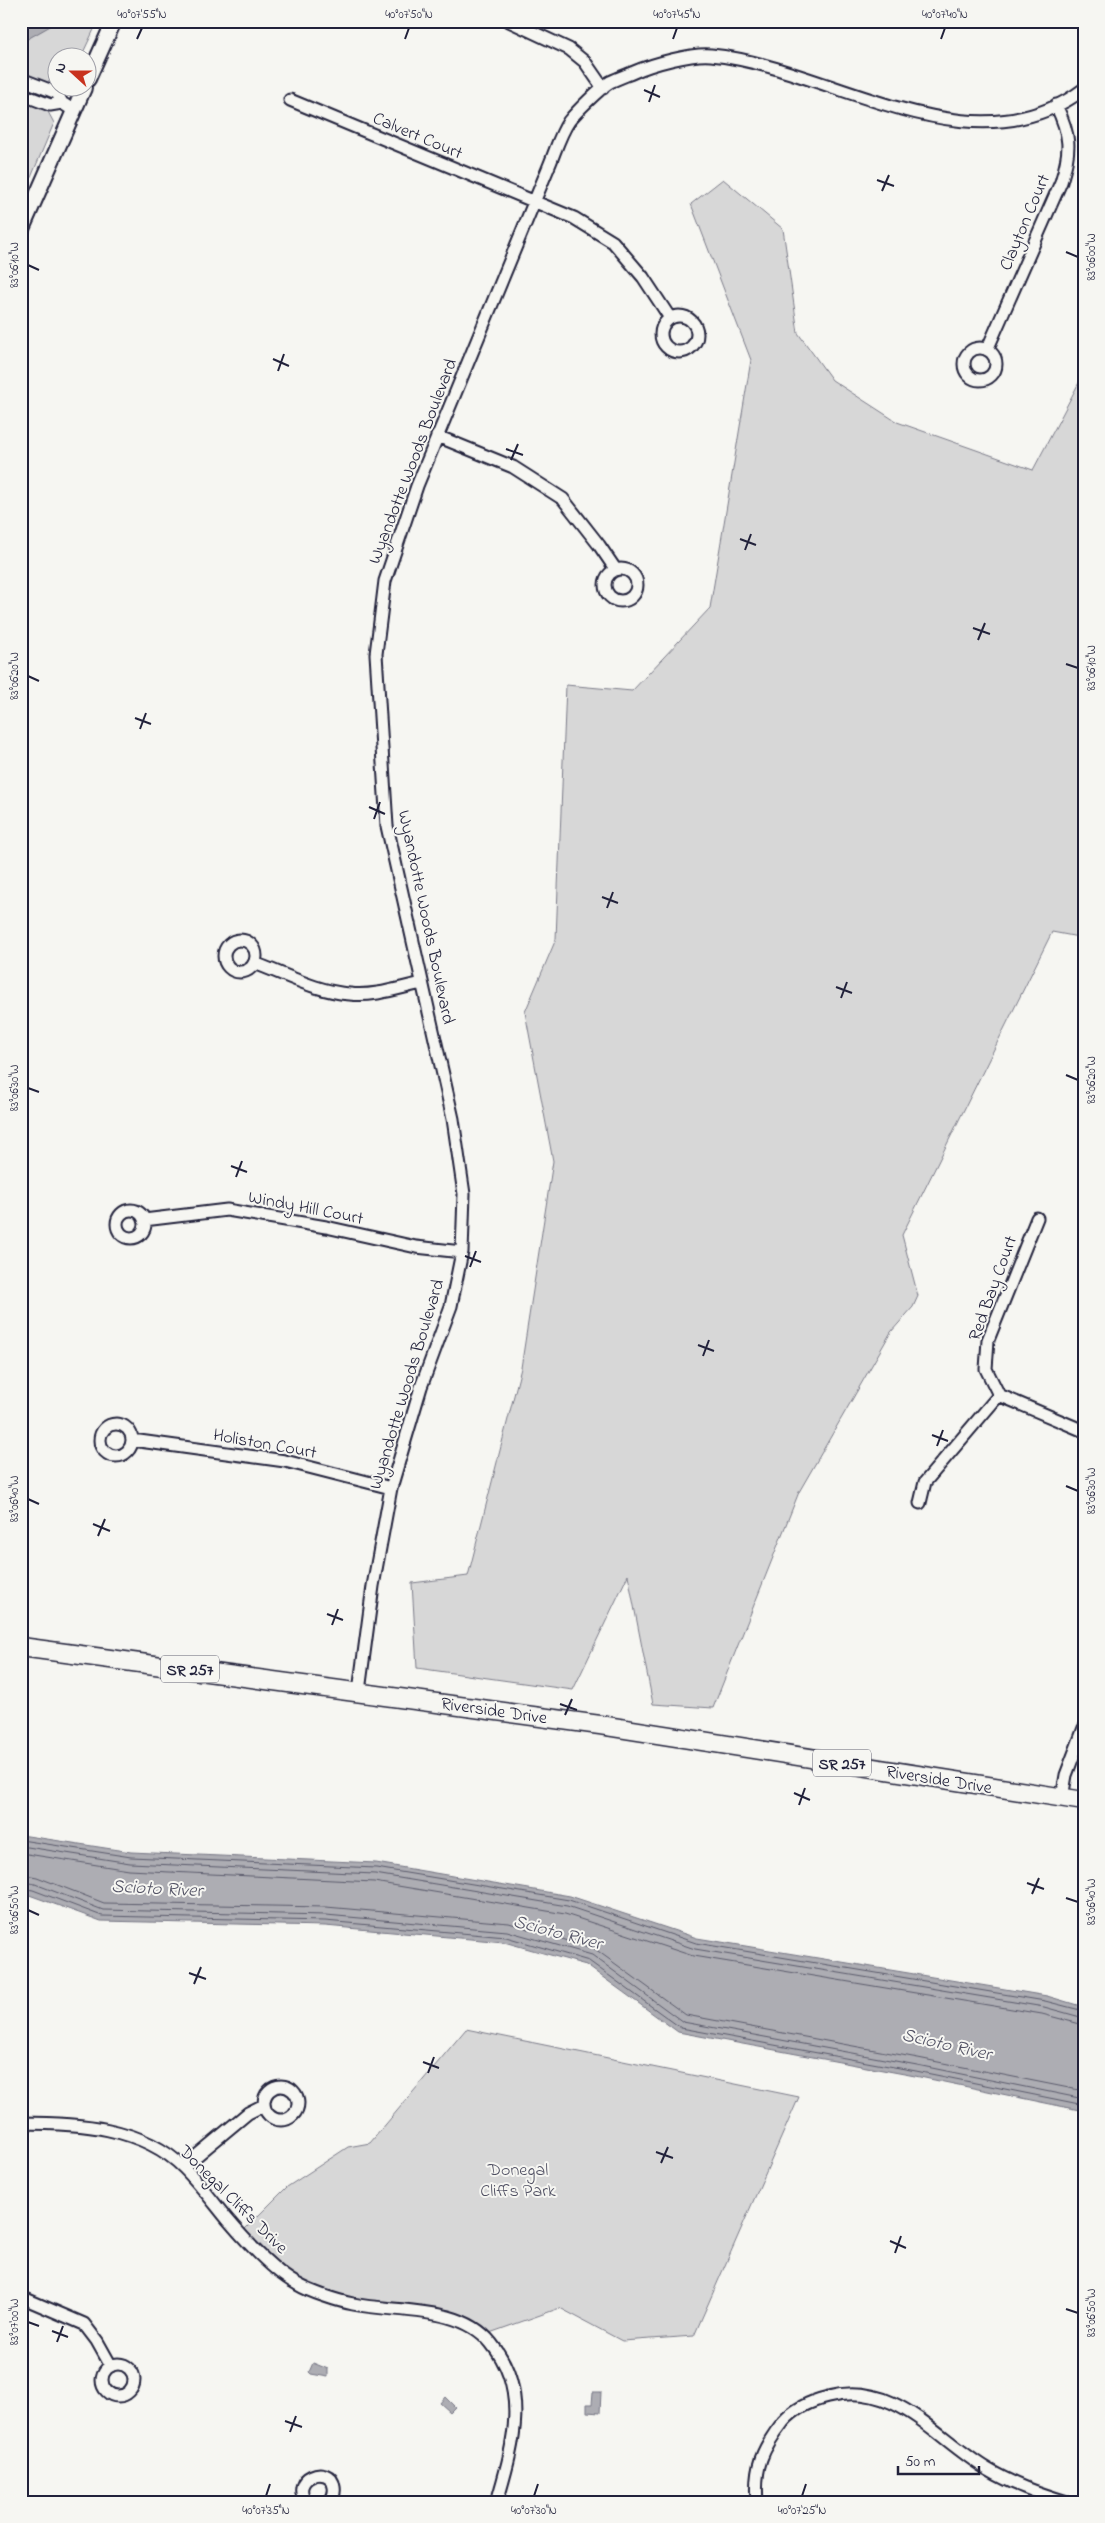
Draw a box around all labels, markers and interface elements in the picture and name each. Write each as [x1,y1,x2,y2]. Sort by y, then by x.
text: 40°07'55"N [117,6,167,24]
text: 40°07'50"N [385,6,433,24]
text: 40°07'45"N [653,6,701,24]
text: 40°07'40"N [922,6,968,24]
north arrow [48,48,98,98]
text: N [50,60,73,76]
street label: Calvert Court [368,106,466,167]
street label: Clayton Court [994,171,1058,275]
text: 83°06'00"W [1083,234,1101,280]
text: 83°06'10"W [6,242,24,288]
street label: Wyandotte Woods Boulevard [363,355,465,568]
text: 83°06'10"W [1083,645,1101,691]
text: 83°06'20"W [6,652,24,700]
street label: Wyandotte Woods Boulevard [390,808,460,1027]
text: 83°06'20"W [1083,1056,1101,1104]
text: 83°06'30"W [6,1065,24,1111]
street label: Windy Hill Court [246,1185,366,1233]
street label: Red Bay Court [963,1233,1025,1345]
street label: Wyandotte Woods Boulevard [364,1276,452,1493]
street label: Holiston Court [211,1423,318,1467]
text: 83°06'30"W [1083,1468,1101,1514]
text: 83°06'40"W [6,1476,24,1522]
road number: SR 257 [161,1656,219,1682]
street label: Riverside Drive [439,1692,549,1732]
road number: SR 257 [813,1750,871,1776]
street label: Riverside Drive [884,1760,994,1802]
water label: Scioto River [111,1874,205,1905]
text: 83°06'40"W [1083,1879,1101,1925]
text: 83°06'50"W [6,1886,24,1934]
water label: Scioto River [510,1909,607,1959]
water label: Scioto River [899,2022,996,2069]
street label: Donegal Cliffs Drive [171,2139,294,2262]
park label: Donegal Cliffs Park [480,2158,556,2205]
text: 83°06'50"W [1083,2289,1101,2337]
text: 83°07'00"W [6,2299,24,2345]
scale bar [898,2443,979,2475]
text: 50 m [905,2451,936,2473]
text: 40°07'35"N [242,2502,290,2520]
text: 40°07'30"N [511,2502,557,2520]
text: 40°07'25"N [778,2502,826,2520]

